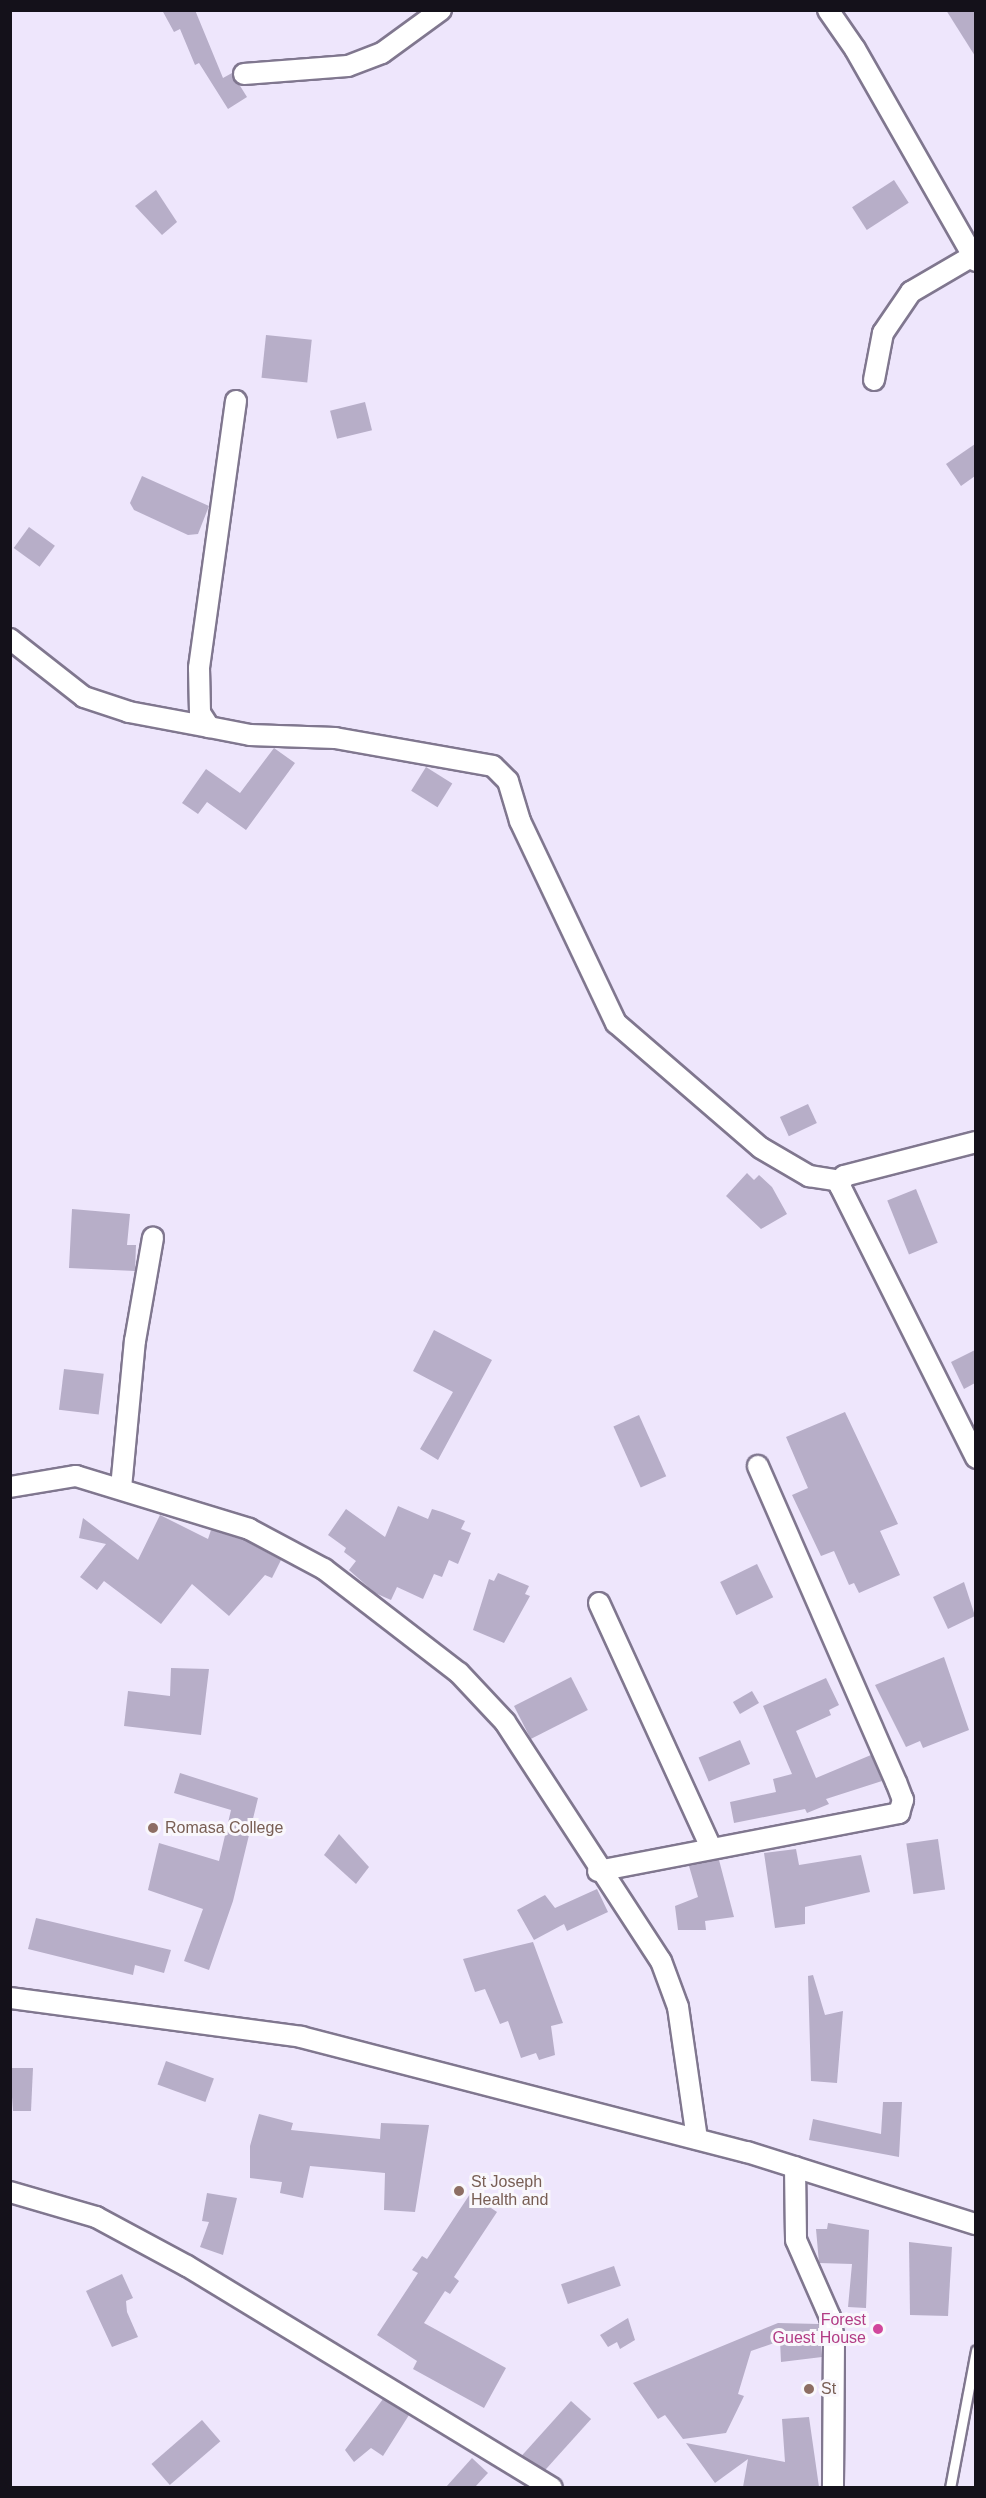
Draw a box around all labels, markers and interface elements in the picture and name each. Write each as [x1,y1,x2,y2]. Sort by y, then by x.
place label: Romasa College [165,1818,283,1838]
marker: Romasa College [146,1821,160,1835]
place label: St Joseph Health and [471,2172,548,2210]
marker: St Joseph Health and [452,2184,466,2198]
place label: Forest Guest House [773,2310,866,2348]
marker: Forest Guest House [871,2322,885,2336]
place label: St [821,2379,836,2399]
marker: St [802,2382,816,2396]

